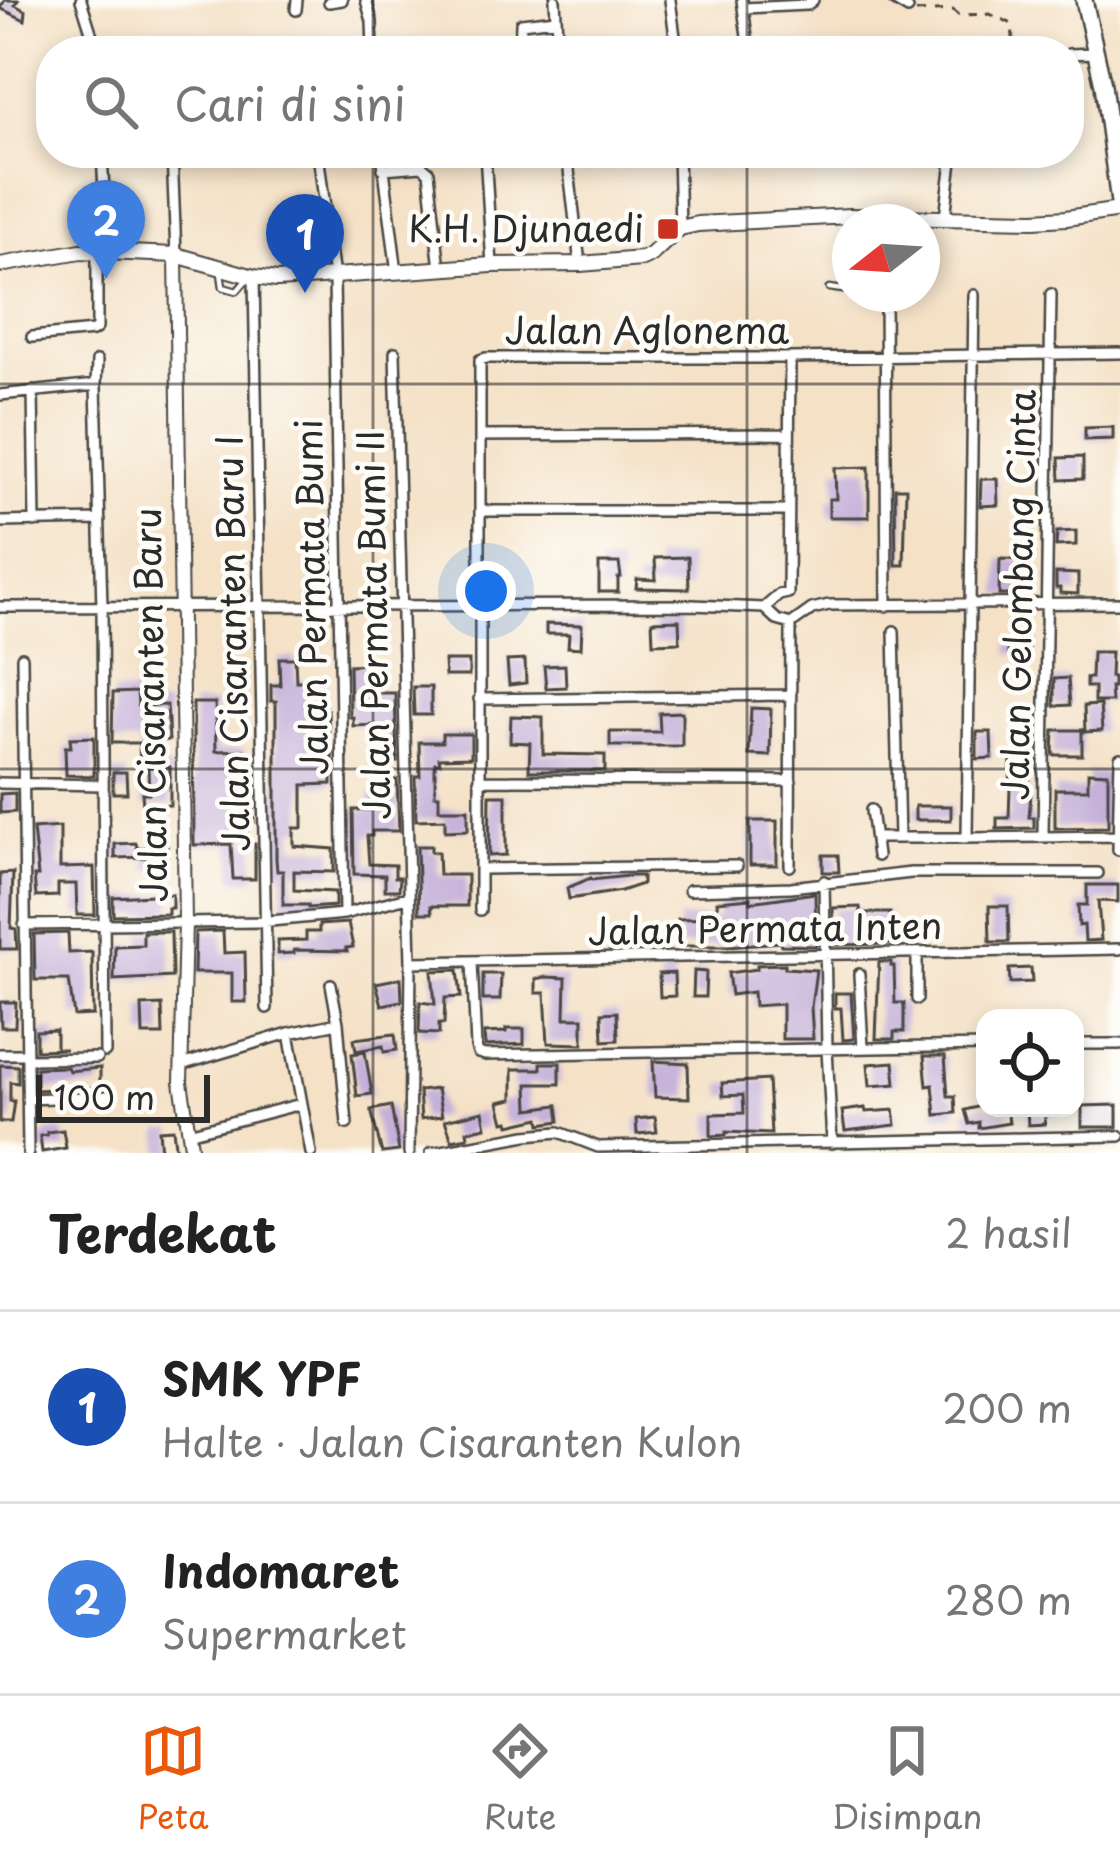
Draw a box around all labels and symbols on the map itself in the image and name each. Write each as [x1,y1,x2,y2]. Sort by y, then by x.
pin: 2 [67,180,145,279]
pin: 1 [266,194,344,293]
place label: K.H. Djunaedi [408,200,644,254]
north arrow [832,204,940,312]
marker: K.H. Djunaedi [655,216,681,242]
street label: Jalan Aglonema [505,302,790,356]
street label: Jalan Gelombang Cinta [986,389,1048,801]
street label: Jalan Permata Bumi [280,419,340,775]
street label: Jalan Permata Bumi II [342,430,402,820]
street label: Jalan Cisaranten Baru I [200,434,262,852]
street label: Jalan Cisaranten Baru [119,507,179,903]
your location [456,561,516,621]
street label: Jalan Permata Inten [587,897,943,957]
scale bar [36,1069,210,1122]

